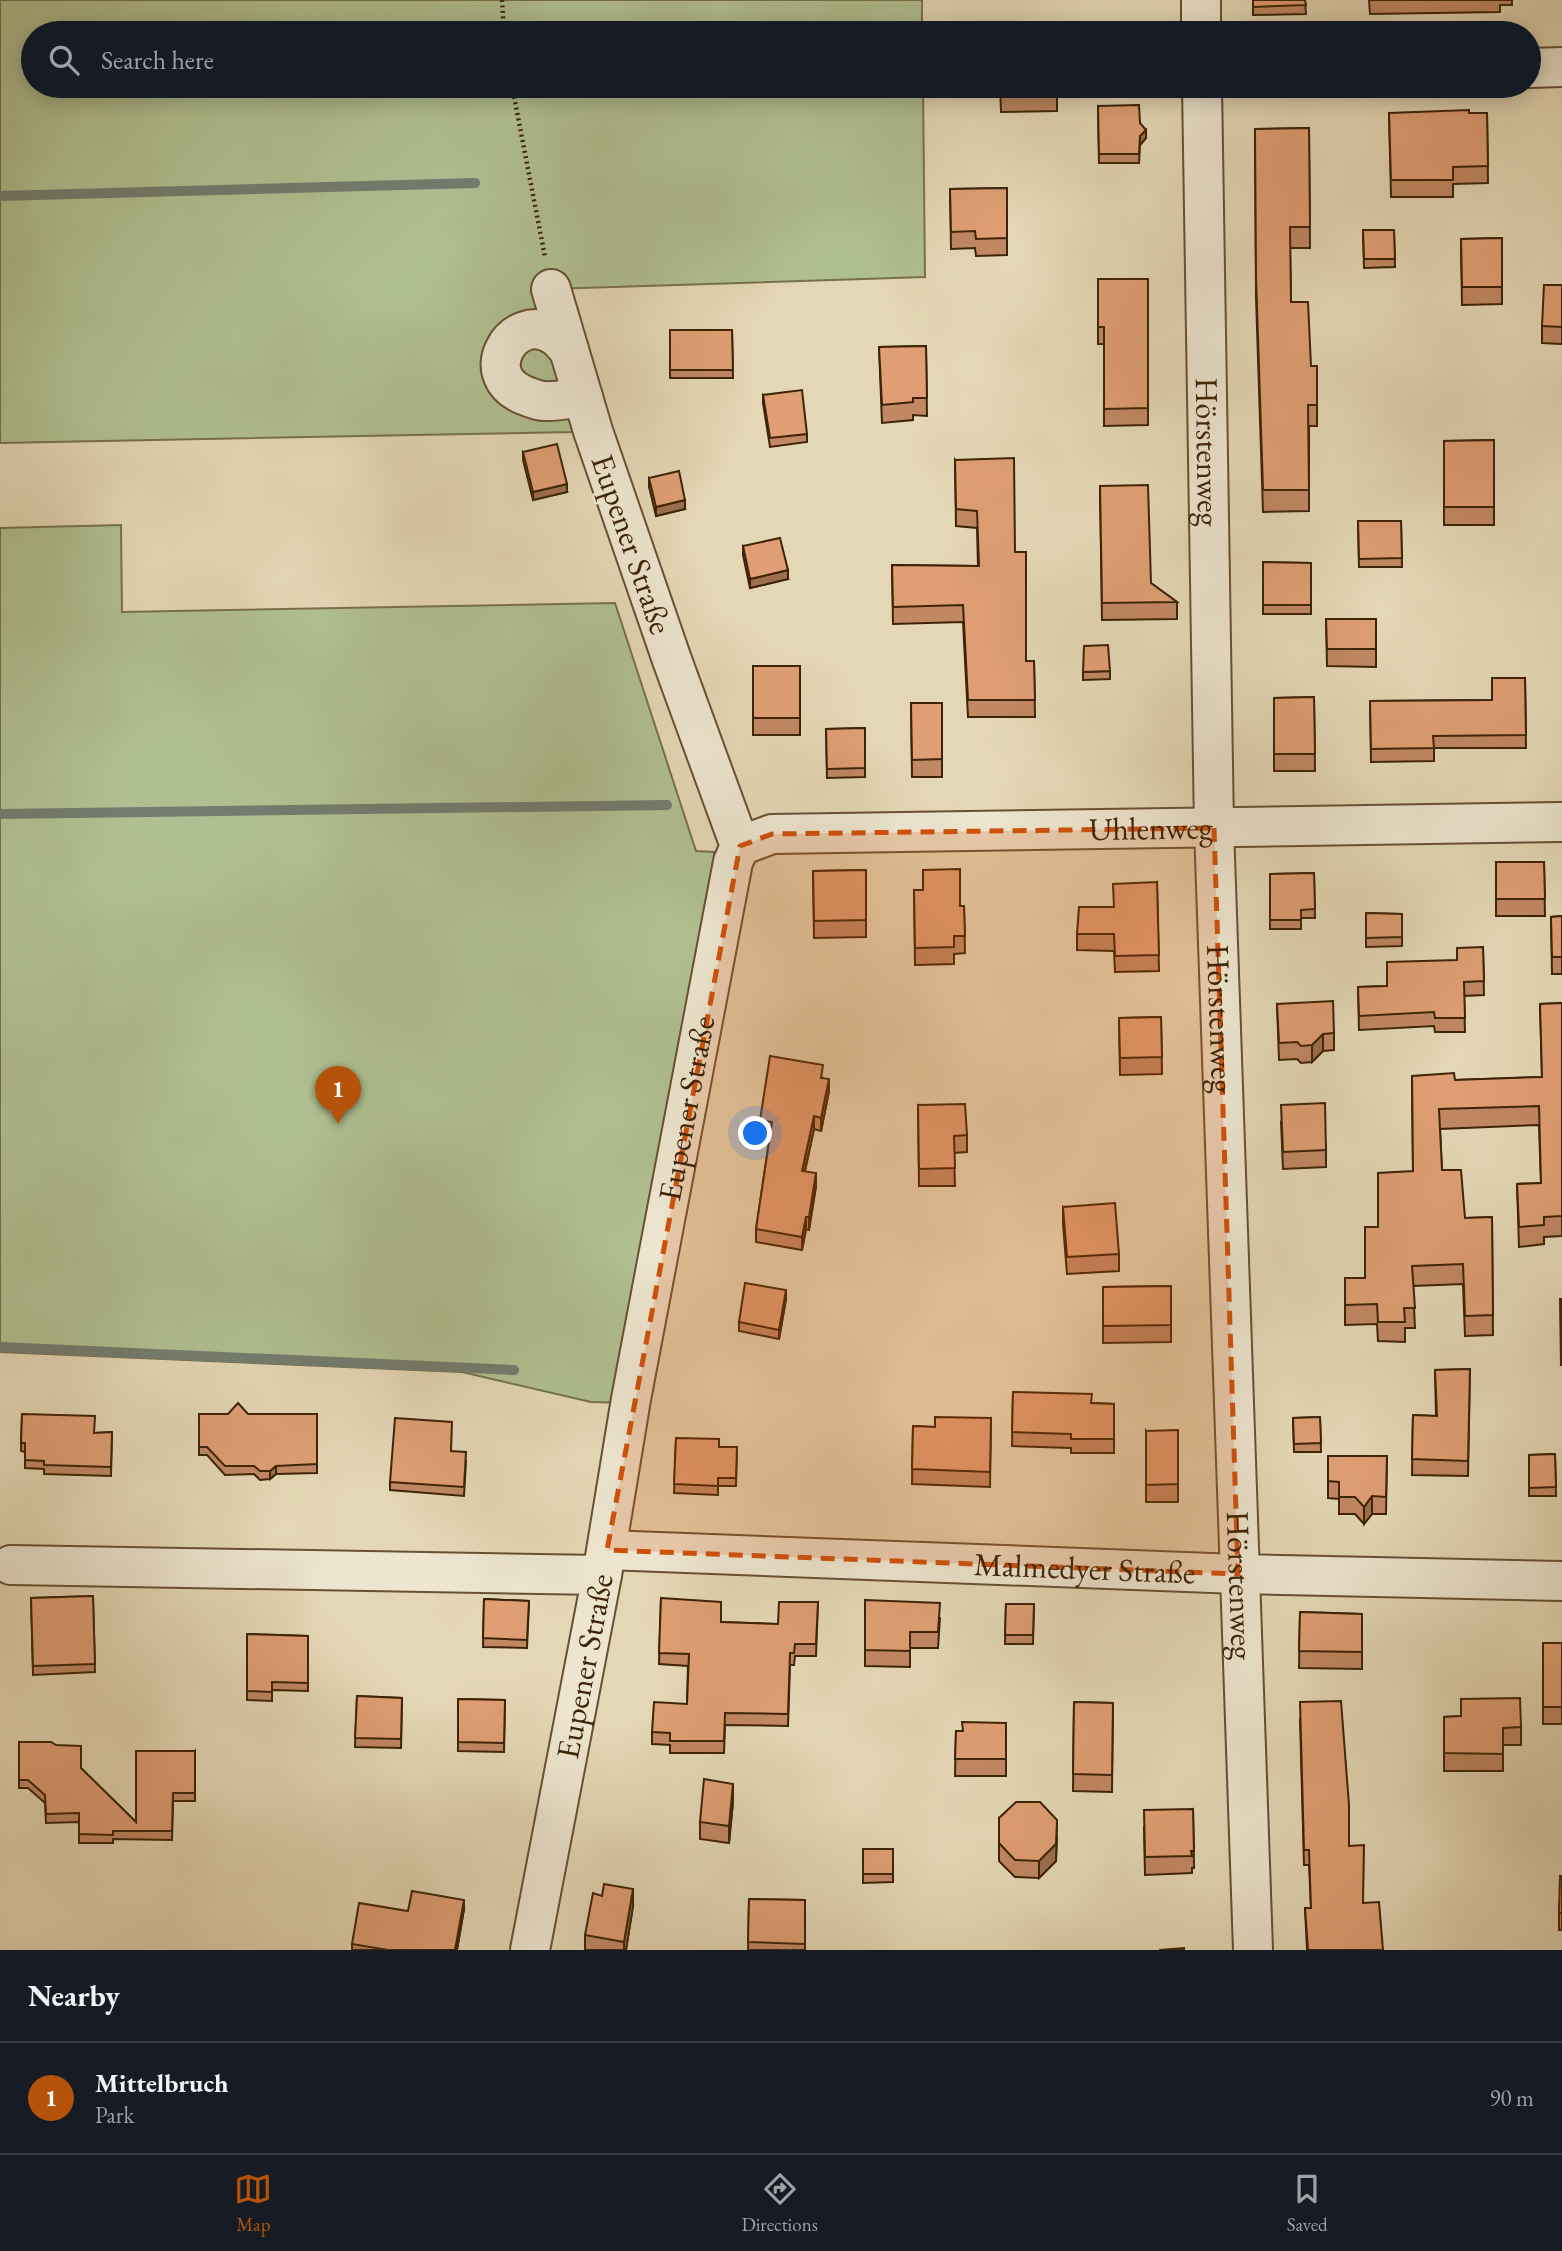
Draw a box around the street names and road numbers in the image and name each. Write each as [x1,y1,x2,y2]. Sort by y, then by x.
street label: Hörstenweg [1186,377,1230,528]
street label: Eupener Straße [582,449,682,639]
street label: Uhlenweg [1089,806,1214,850]
street label: Hörstenweg [1197,944,1244,1095]
street label: Eupener Straße [648,1012,724,1204]
street label: Hörstenweg [1217,1510,1264,1662]
street label: Malmedyer Straße [973,1543,1196,1593]
street label: Eupener Straße [546,1570,623,1762]

